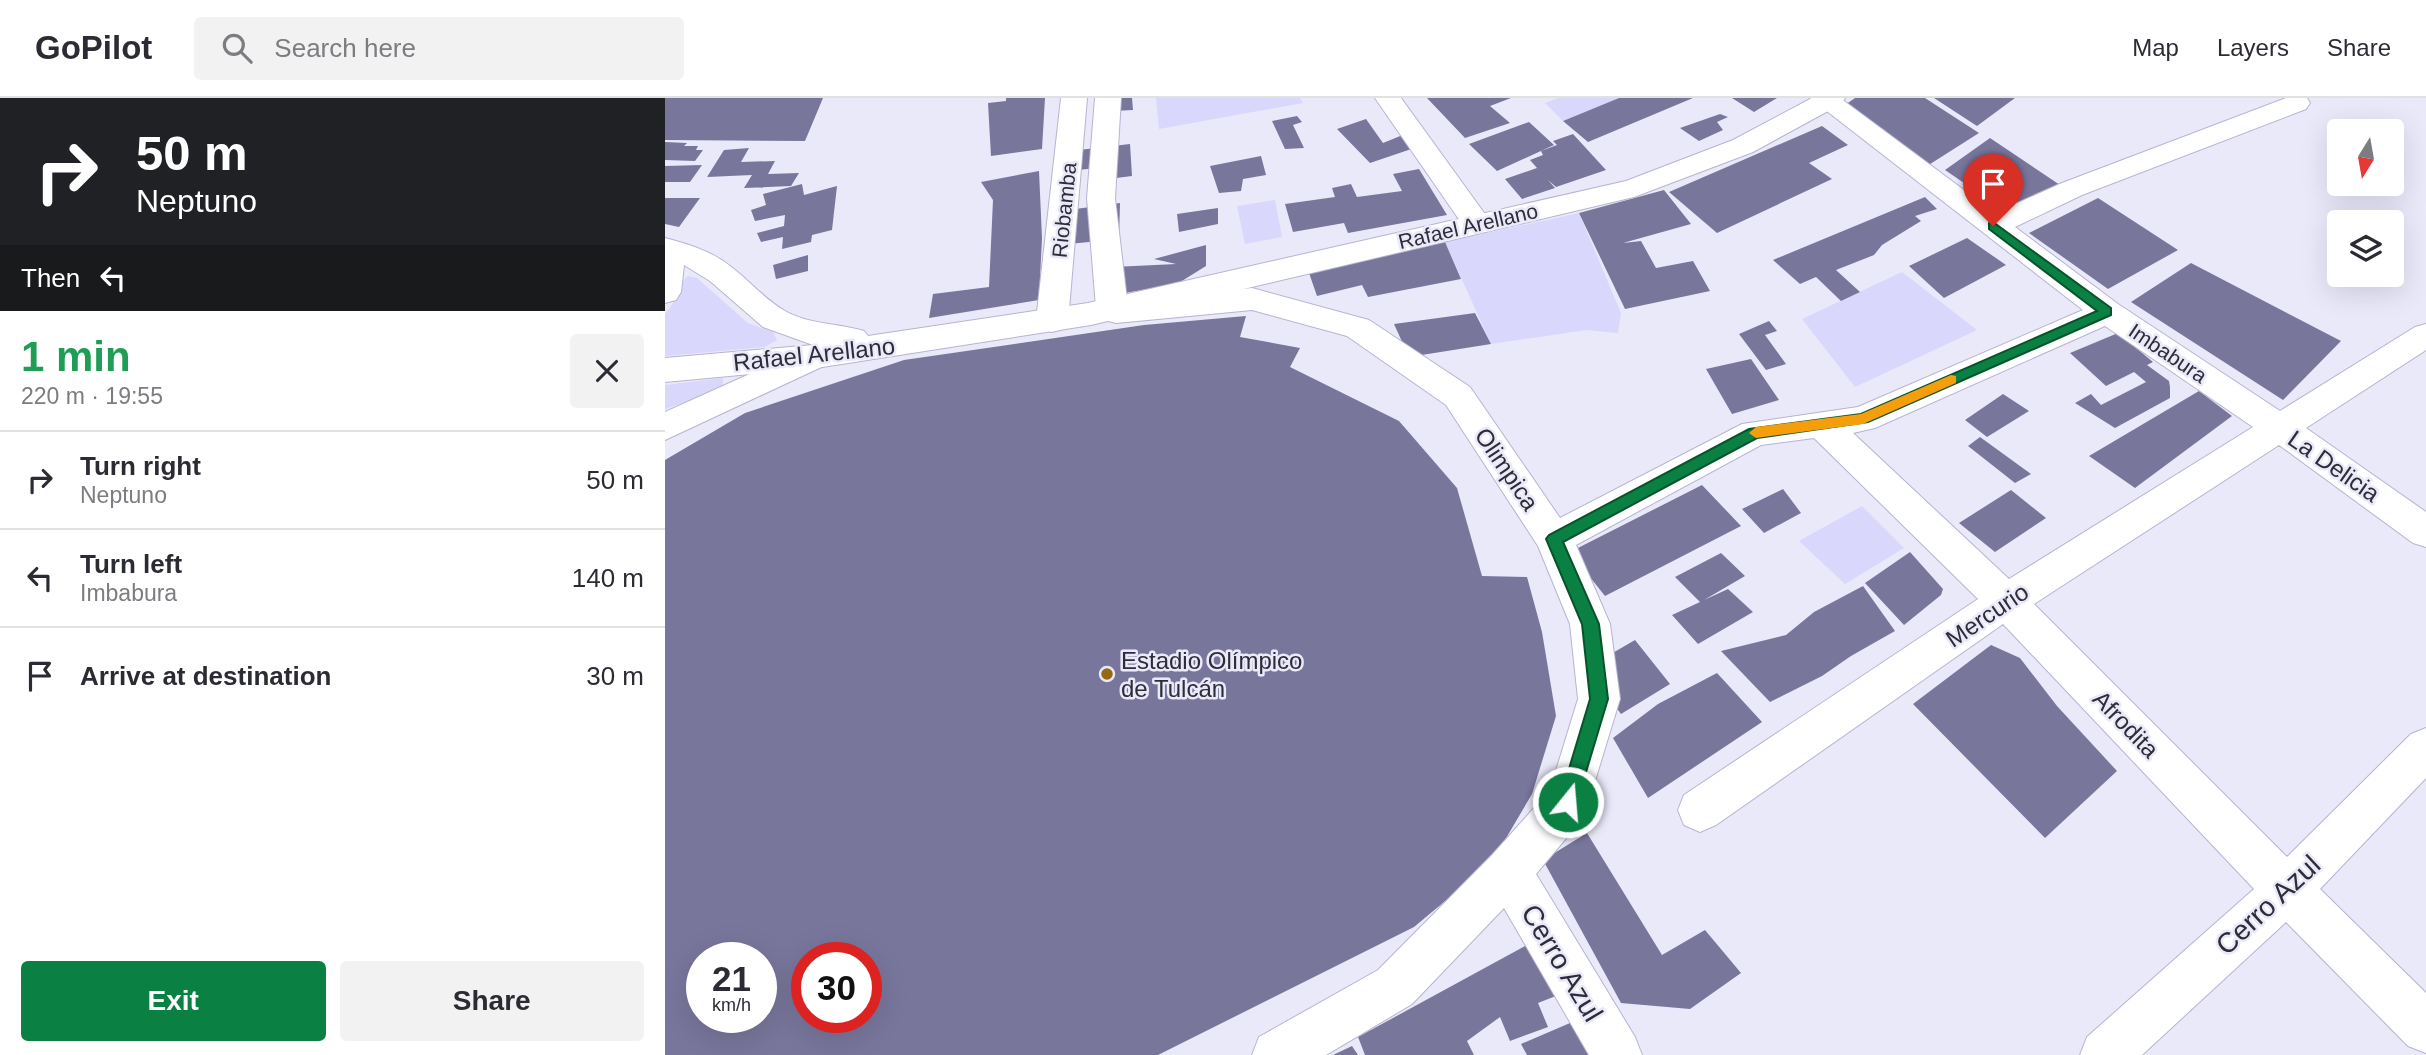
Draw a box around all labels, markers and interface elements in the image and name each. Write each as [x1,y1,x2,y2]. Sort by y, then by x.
search box [194,17,684,80]
text: GoPilot [35,29,152,66]
icon: search [218,29,256,67]
text: Search here [274,33,416,63]
text: Map [2132,34,2179,61]
text: Layers [2217,34,2289,61]
text: Share [2327,34,2391,61]
north arrow [2327,119,2405,196]
map controls [2327,119,2404,287]
icon: right [21,126,112,217]
text: 50 m [136,126,248,180]
pin [1963,154,2023,226]
street label: Riobamba [1048,161,1080,259]
icon: arrive [1974,165,2012,203]
text: Neptuno [136,183,257,219]
street label: Rafael Arellano [1396,199,1540,253]
button: layers [2327,210,2404,287]
icon: left [94,259,132,297]
text: Then [21,263,80,293]
street label: Imbabura [2125,319,2211,388]
street label: Rafael Arellano [732,332,896,376]
text: 1 min [21,333,131,380]
button: close [570,334,644,408]
text: 220 m · 19:55 [21,383,163,409]
street label: Olimpica [1470,423,1545,516]
street label: La Delicia [2283,425,2385,508]
text: Turn right [80,451,201,481]
icon: right [21,461,59,499]
text: 50 m [586,465,644,495]
text: Neptuno [80,482,167,508]
text: Turn left [80,549,182,579]
icon: left [21,559,59,597]
text: 140 m [572,563,644,593]
street label: Mercurio [1941,578,2033,652]
text: Imbabura [80,580,177,606]
place label: Estadio Olímpico de Tulcán [1121,647,1302,702]
icon: arrive [21,657,59,695]
text: Arrive at destination [80,661,331,691]
text: 30 m [586,661,644,691]
marker: Estadio Olímpico de Tulcán [1099,666,1115,682]
street label: Afrodita [2088,685,2165,764]
position arrow [1531,765,1605,839]
street label: Cerro Azul [2210,849,2326,961]
street label: Cerro Azul [1515,899,1609,1027]
speed limit sign: 30 [791,942,882,1033]
text: 21 [712,959,751,998]
button: Exit [21,961,326,1041]
button: Share [340,961,644,1041]
text: km/h [712,995,751,1015]

